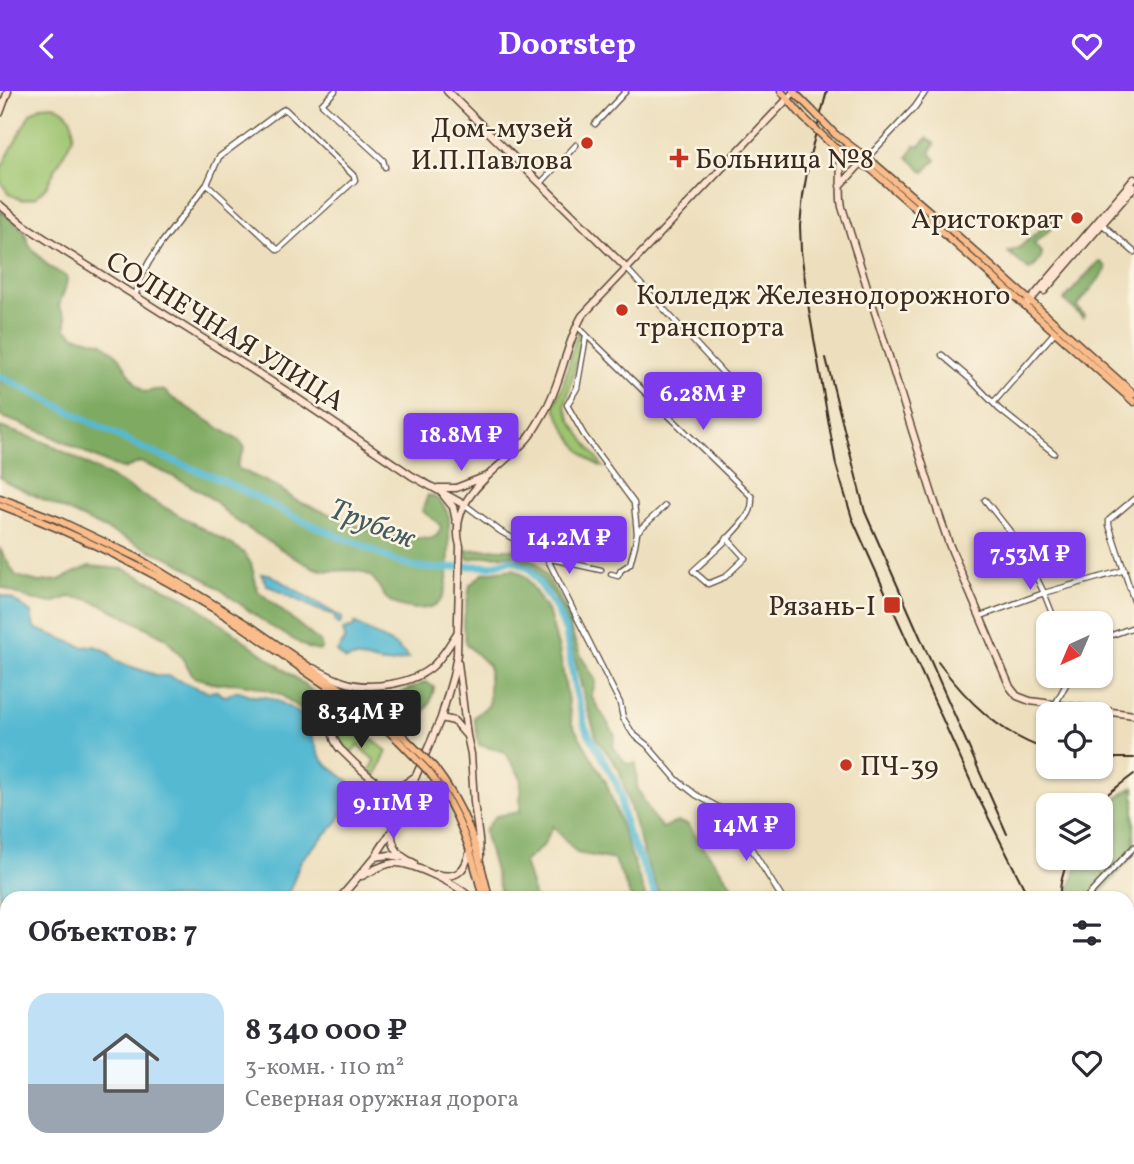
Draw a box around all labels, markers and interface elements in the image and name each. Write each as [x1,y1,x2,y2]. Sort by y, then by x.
text: Doorstep [498,24,636,68]
icon: back [28,27,66,65]
icon: heart [1068,27,1106,65]
place label: Дом-музей И.П.Павлова [411,110,573,181]
marker: Дом-музей И.П.Павлова [579,135,595,151]
place label: Больница №8 [695,141,874,180]
marker: Больница №8 [669,148,689,168]
place label: Аристократ [911,201,1063,240]
marker: Аристократ [1069,210,1085,226]
street label: СОЛНЕЧНАЯ УЛИЦА [98,243,352,422]
place label: Колледж Железнодорожного транспорта [636,277,1011,348]
marker: Колледж Железнодорожного транспорта [614,302,630,318]
pin: 6.28M ₽ [638,373,768,432]
text: 6.28M ₽ [660,379,746,411]
pin: 18.8M ₽ [396,413,526,473]
text: 18.8M ₽ [419,420,503,452]
water label: Трубеж [323,489,422,561]
pin: 14.2M ₽ [504,517,634,576]
text: 14.2M ₽ [527,523,611,555]
pin: 7.53M ₽ [965,533,1095,592]
text: 7.53M ₽ [990,539,1070,571]
place label: Рязань-I [768,588,876,627]
marker: Рязань-I [882,595,902,615]
north arrow [1036,611,1113,688]
map controls [1036,611,1113,870]
pin: 8.34M ₽ [296,691,426,750]
text: 8.34M ₽ [318,697,404,729]
button: locate [1036,702,1113,779]
place label: ПЧ-39 [860,748,938,787]
marker: ПЧ-39 [838,757,854,773]
pin: 9.11M ₽ [328,781,458,841]
text: 9.11M ₽ [353,788,433,820]
button: layers [1036,793,1113,870]
pin: 14M ₽ [697,803,795,863]
text: 14M ₽ [713,810,779,842]
text: Объектов: 7 [28,912,198,954]
icon: filters [1068,914,1106,952]
text: 8 340 000 ₽ [245,1010,407,1052]
icon: home [84,1021,168,1105]
icon: heart [1068,1044,1106,1082]
text: 3-комн. · 110 m² [245,1052,404,1084]
text: Северная оружная дорога [245,1084,519,1116]

